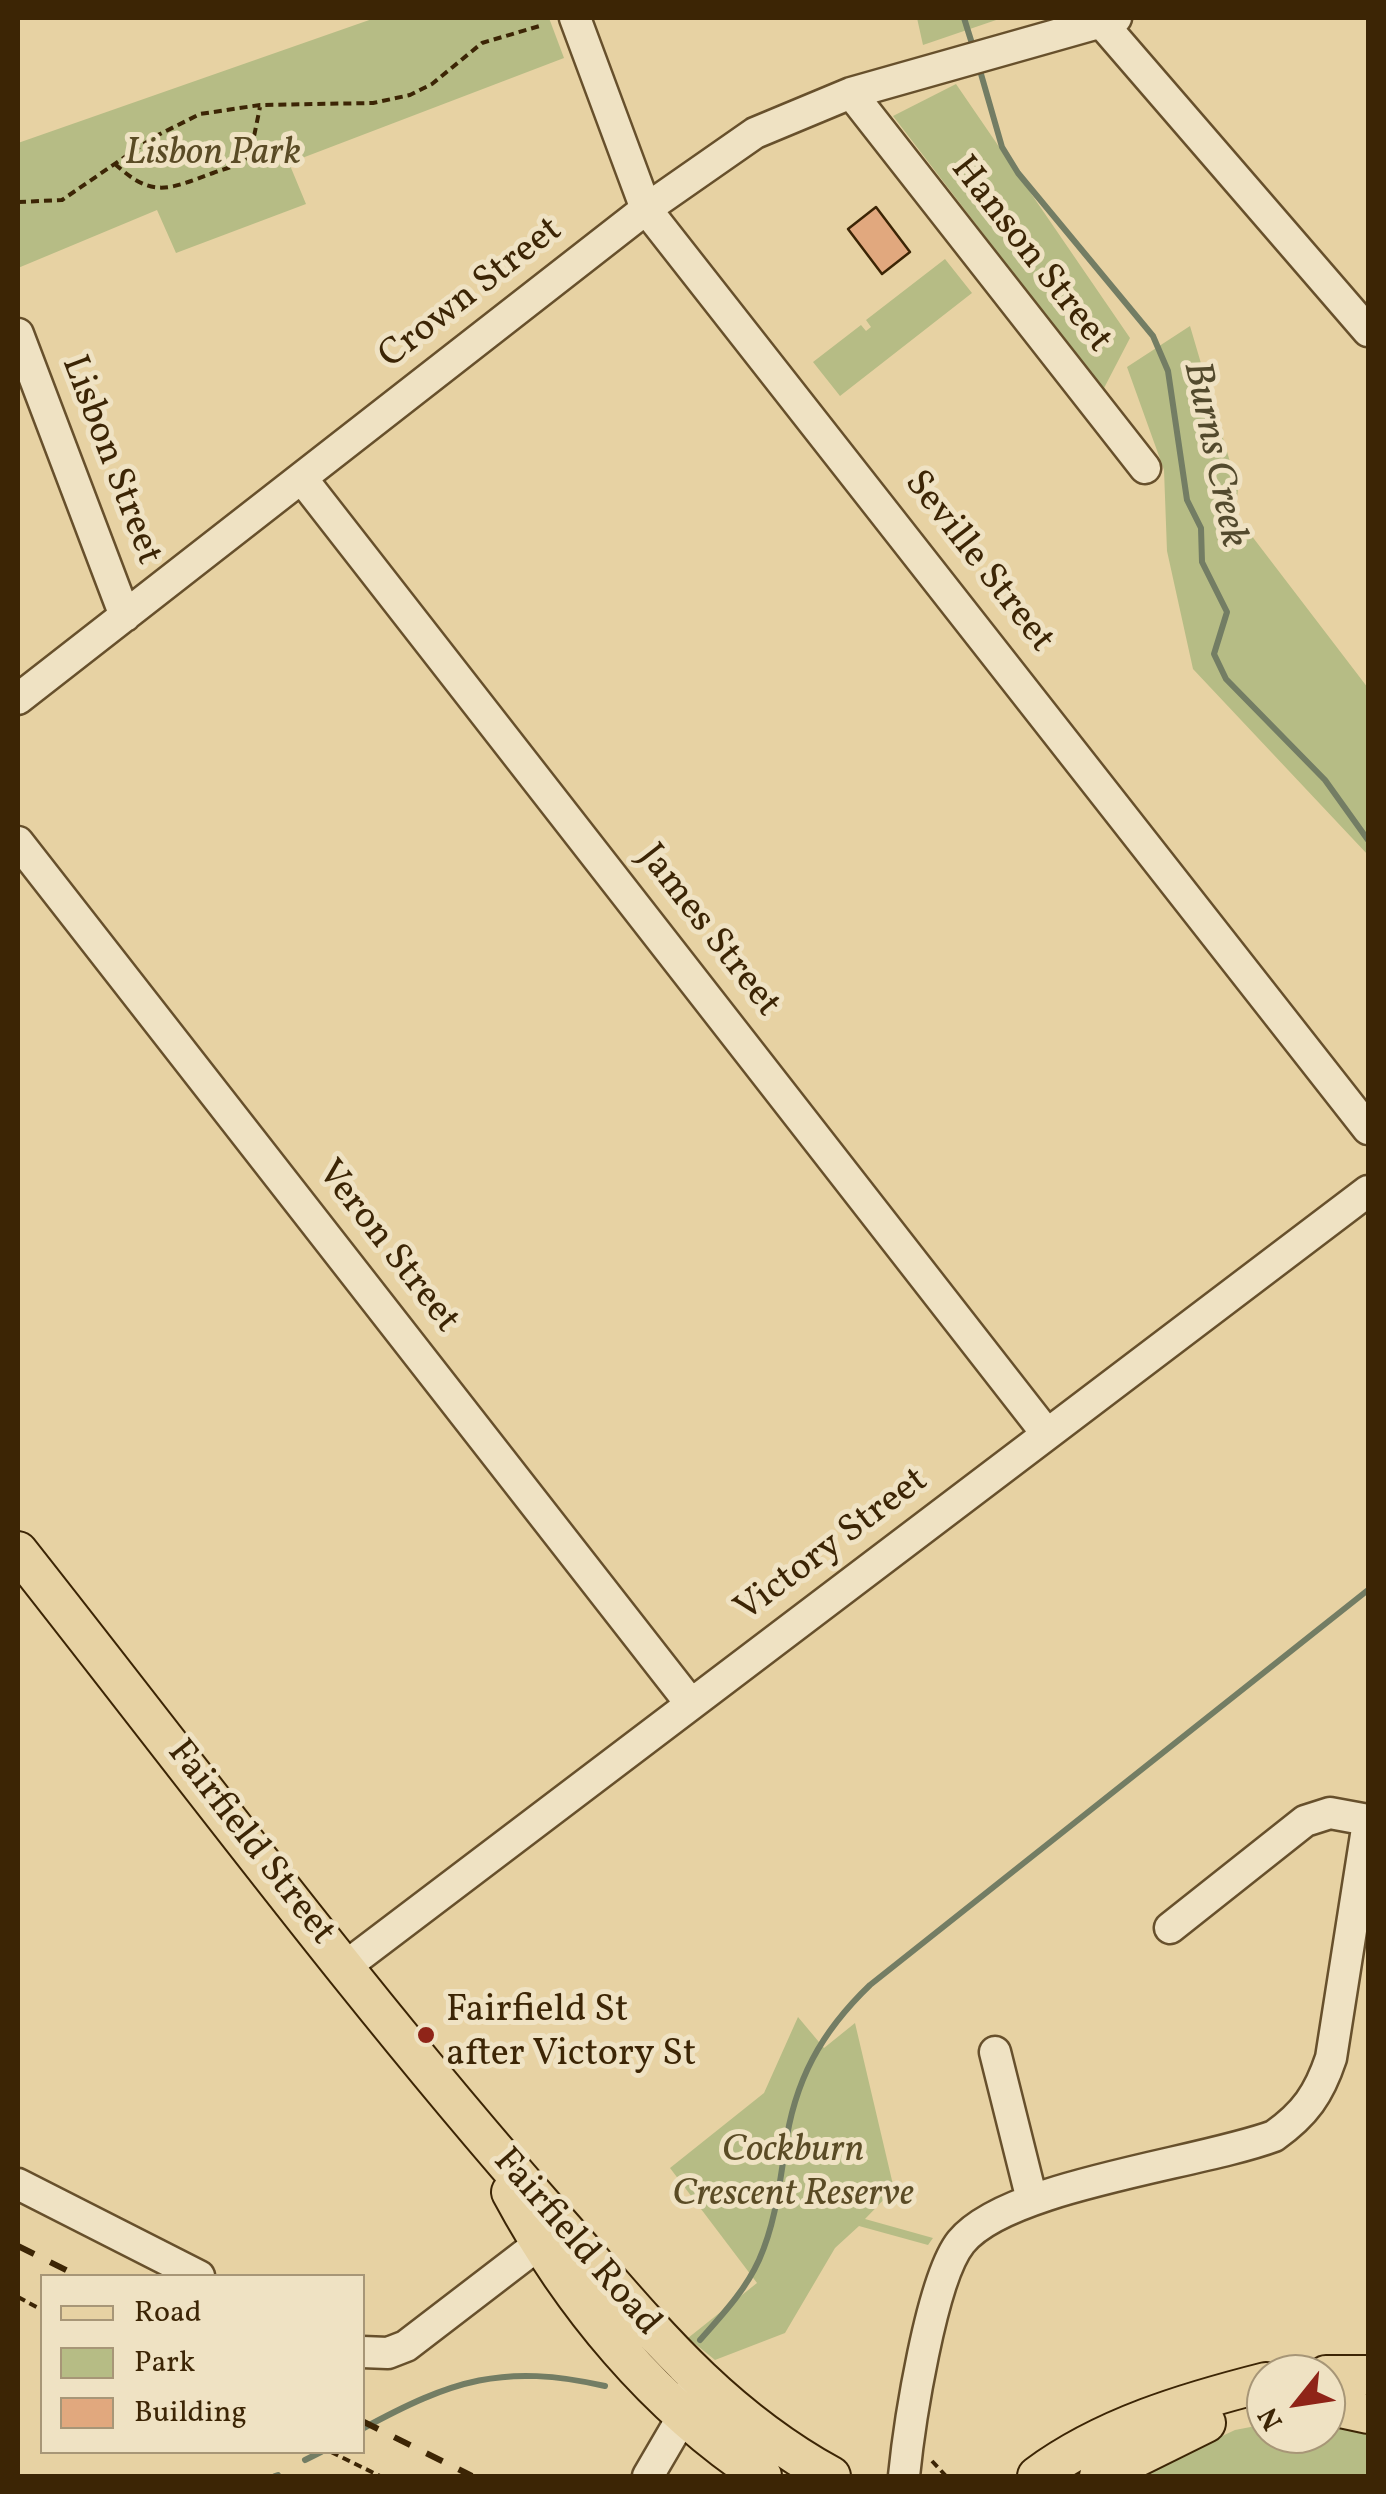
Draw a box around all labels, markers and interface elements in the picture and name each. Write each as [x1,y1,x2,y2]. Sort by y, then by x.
park label: Lisbon Park [125,133,301,179]
street label: Hanson Street [938,149,1120,363]
street label: Crown Street [371,209,573,381]
street label: Lisbon Street [48,350,170,572]
water label: Burns Creek [1169,358,1255,552]
street label: Seville Street [892,463,1062,663]
street label: James Street [625,837,789,1027]
street label: Veron Street [304,1153,468,1343]
street label: Victory Street [728,1460,938,1634]
street label: Fairfield Street [155,1732,343,1956]
place label: Fairfield St after Victory St [446,1990,696,2080]
marker: Fairfield St after Victory St [415,2024,437,2046]
park label: Cockburn Crescent Reserve [672,2130,914,2220]
street label: Fairfield Road [481,2141,669,2347]
legend [40,2274,365,2454]
text: Road [134,2292,202,2334]
text: Park [134,2342,195,2384]
north arrow [1246,2354,1346,2454]
text: Building [134,2392,247,2434]
text: N [1249,2400,1293,2437]

